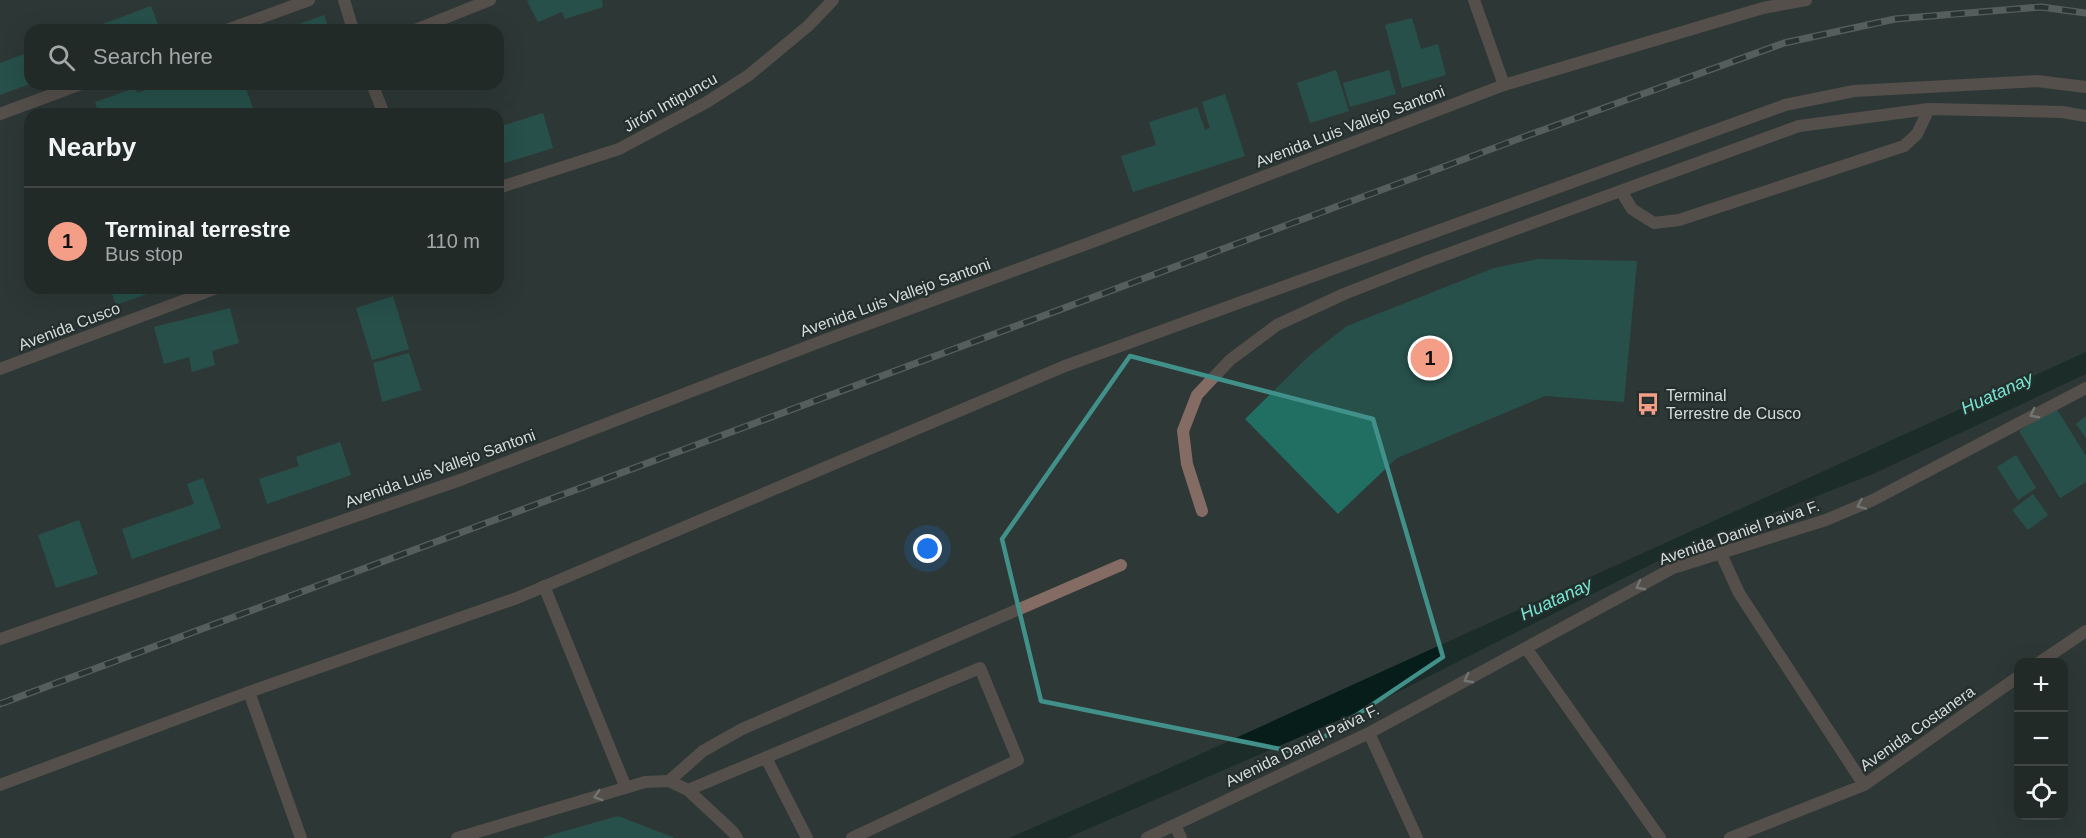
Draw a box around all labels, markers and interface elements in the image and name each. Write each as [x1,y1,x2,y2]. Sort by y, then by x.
search box [24,24,504,90]
icon: search [45,41,78,74]
text: Search here [93,44,213,69]
street label: Jirón Intipuncu [621,70,720,135]
street label: Avenida Luis Vallejo Santoni [1253,82,1447,170]
text: Nearby [48,132,136,162]
text: Terminal terrestre [105,217,290,242]
text: 1 [62,230,73,252]
text: 110 m [426,230,480,252]
text: Bus stop [105,243,183,265]
street label: Avenida Luis Vallejo Santoni [798,255,993,340]
street label: Avenida Cusco [16,299,122,354]
pin: 1 [1410,336,1450,380]
water label: Huatanay [1958,367,2037,418]
place label: Terminal Terrestre de Cusco [1666,387,1801,422]
bus stop icon: Terminal Terrestre de Cusco [1635,391,1661,417]
one-way arrow [2030,407,2040,418]
street label: Avenida Luis Vallejo Santoni [343,426,538,511]
street label: Avenida Daniel Paiva F. [1657,497,1822,568]
one-way arrow [1857,498,1868,510]
your location [913,534,942,563]
water label: Huatanay [1517,573,1596,624]
one-way arrow [1635,579,1646,590]
map controls [2014,658,2068,820]
button: + [2014,658,2068,712]
one-way arrow [1464,672,1474,683]
street label: Avenida Costanera [1857,682,1978,774]
street label: Avenida Daniel Paiva F. [1223,701,1382,790]
button: − [2014,712,2068,766]
button: locate [2014,766,2068,820]
one-way arrow [593,789,603,801]

